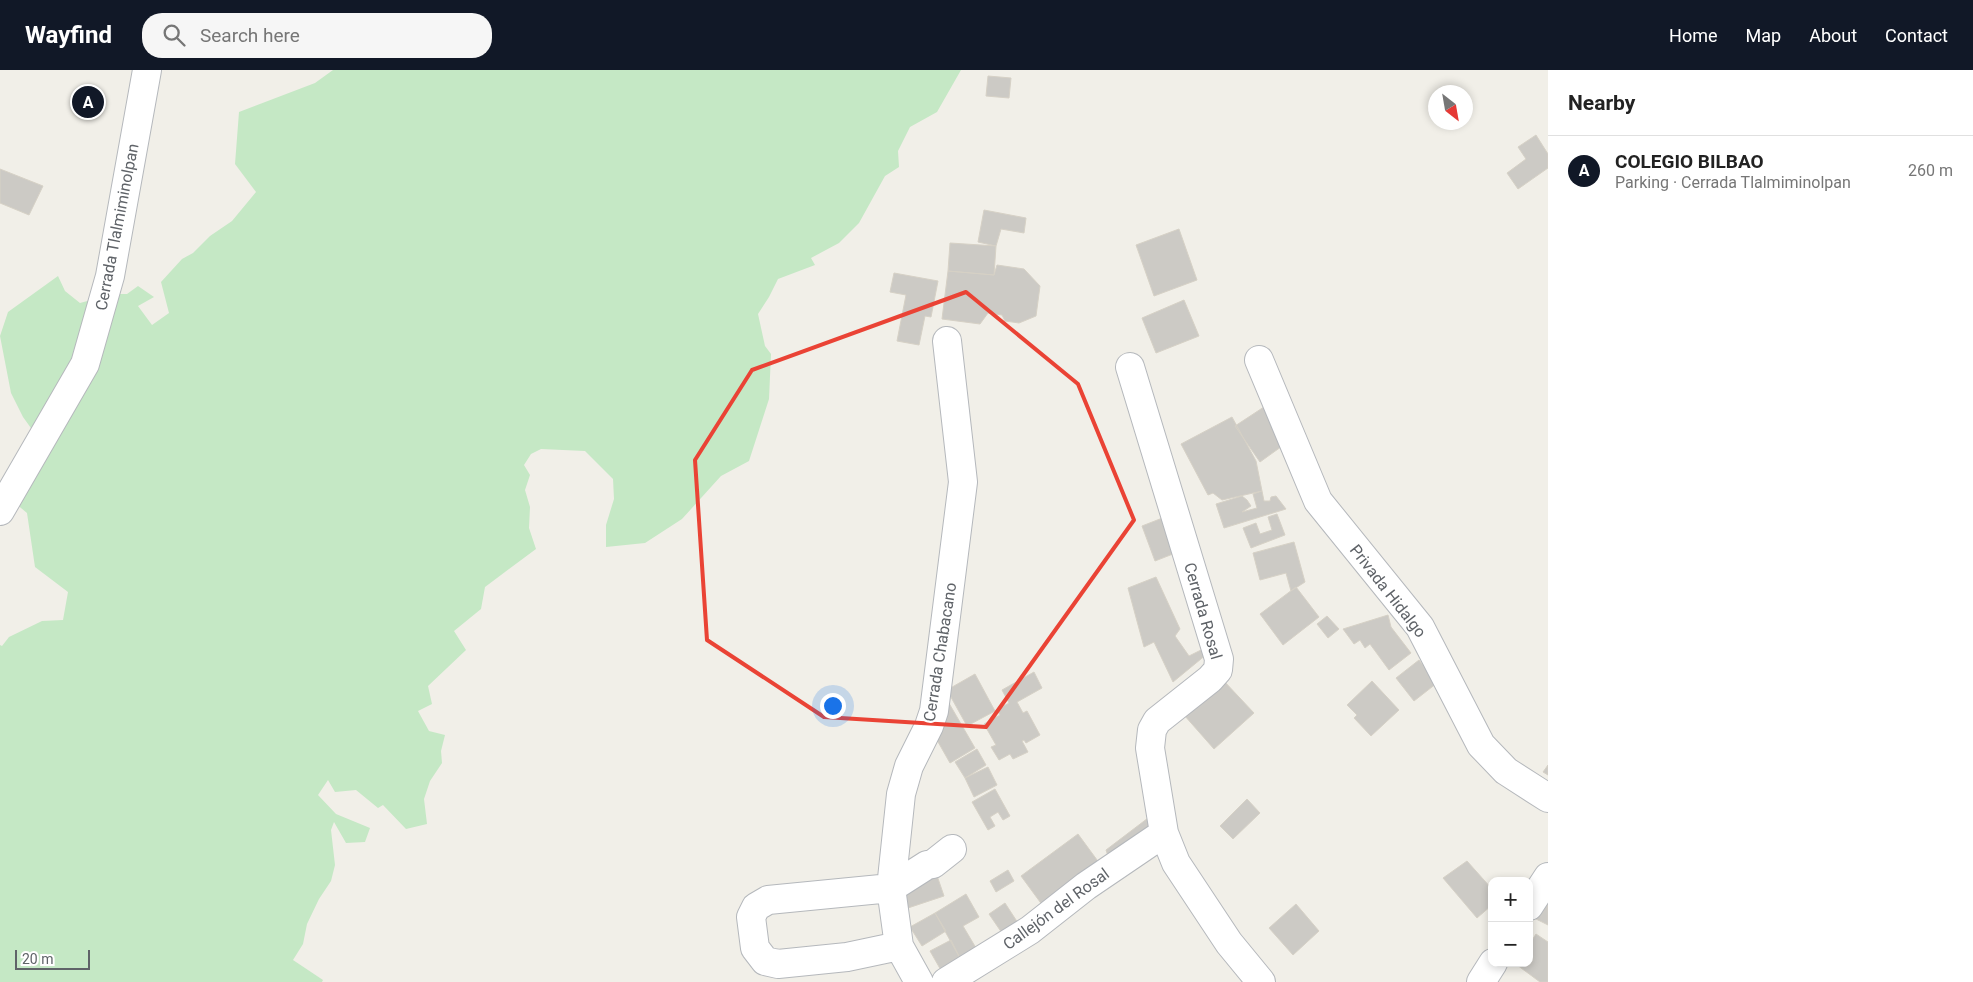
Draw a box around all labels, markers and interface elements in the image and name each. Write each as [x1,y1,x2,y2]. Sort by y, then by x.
search box [142,13,492,58]
text: Wayfind [25,21,112,49]
icon: search [160,21,188,49]
text: Search here [200,24,300,47]
text: Home [1669,25,1718,46]
text: Map [1746,25,1781,46]
text: About [1809,25,1857,46]
text: Contact [1885,25,1948,46]
pin: A [72,83,104,121]
north arrow [1428,85,1473,130]
text: Nearby [1568,91,1635,115]
street label: Cerrada Tlalmiminolpan [91,142,143,312]
text: COLEGIO BILBAO [1615,150,1764,173]
text: A [1579,161,1589,180]
text: 260 m [1908,161,1953,180]
text: Parking · Cerrada Tlalmiminolpan [1615,173,1851,192]
street label: Privada Hidalgo [1346,541,1430,641]
street label: Cerrada Rosal [1180,560,1226,662]
street label: Cerrada Chabacano [920,581,960,723]
your location [820,693,846,719]
street label: Callejón del Rosal [999,864,1113,954]
map controls [1488,877,1533,967]
button: + [1488,877,1533,922]
button: − [1488,922,1533,967]
scale bar [15,947,90,970]
text: 20 m [22,951,54,967]

